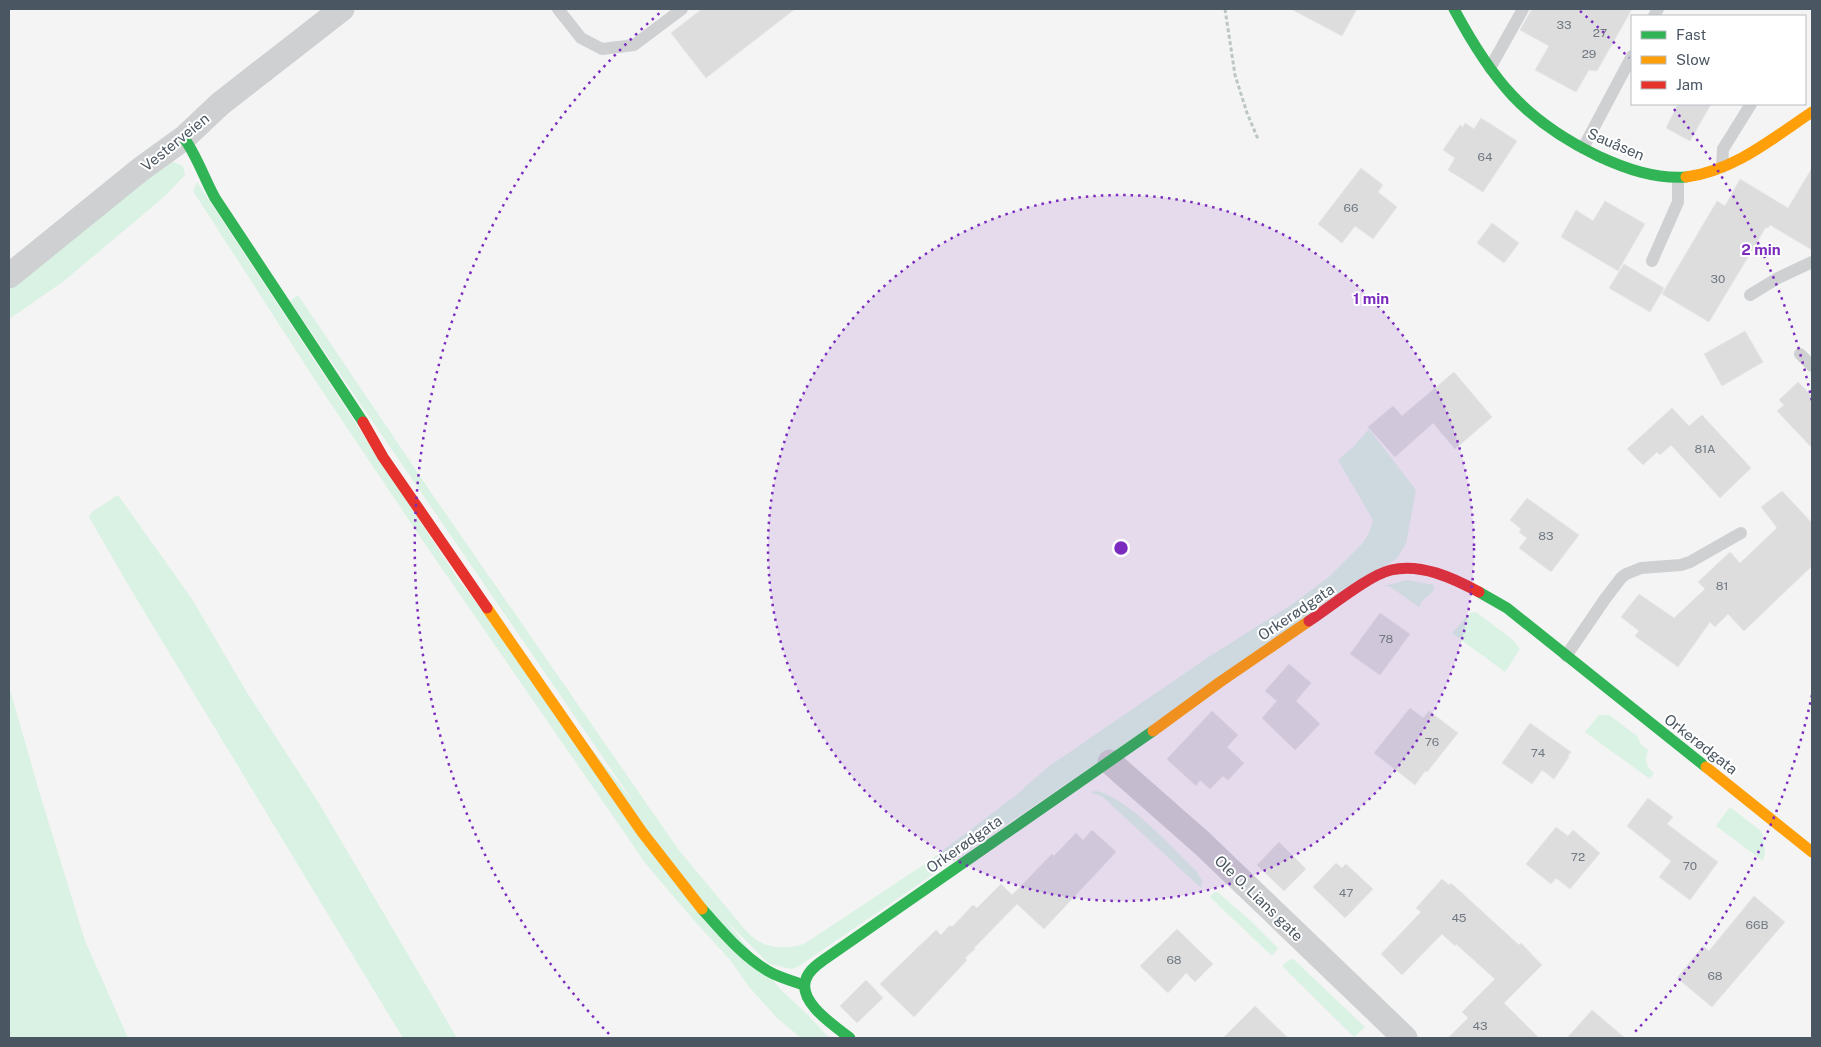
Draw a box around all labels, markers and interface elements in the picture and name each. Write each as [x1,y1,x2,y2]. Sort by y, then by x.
legend [1631,15,1806,105]
house number: 33 [1556,18,1572,32]
house number: 27 [1593,26,1607,40]
text: Fast [1676,26,1706,43]
house number: 29 [1582,47,1596,61]
text: Slow [1676,51,1711,68]
text: Jam [1676,76,1703,93]
street label: Vesterveien [138,110,212,174]
street label: Sauåsen [1585,124,1647,164]
house number: 64 [1478,150,1493,164]
house number: 66 [1344,201,1358,215]
text: 2 min [1741,241,1781,258]
house number: 30 [1711,272,1725,286]
text: 1 min [1353,290,1389,307]
house number: 81A [1694,442,1716,456]
house number: 83 [1538,529,1554,543]
centre of rings [1112,539,1130,557]
house number: 81 [1716,579,1728,593]
street label: Orkerødgata [1255,580,1337,644]
house number: 78 [1379,632,1394,646]
street label: Orkerødgata [1661,710,1741,778]
house number: 76 [1425,735,1439,749]
house number: 74 [1531,746,1546,760]
street label: Orkerødgata [923,812,1005,876]
house number: 72 [1571,850,1585,864]
street label: Ole O. Lians gate [1211,852,1307,944]
house number: 70 [1683,859,1697,873]
house number: 47 [1339,886,1353,900]
house number: 45 [1451,911,1467,925]
house number: 66B [1746,918,1768,932]
house number: 68 [1166,953,1182,967]
house number: 68 [1707,969,1723,983]
house number: 43 [1472,1019,1488,1033]

